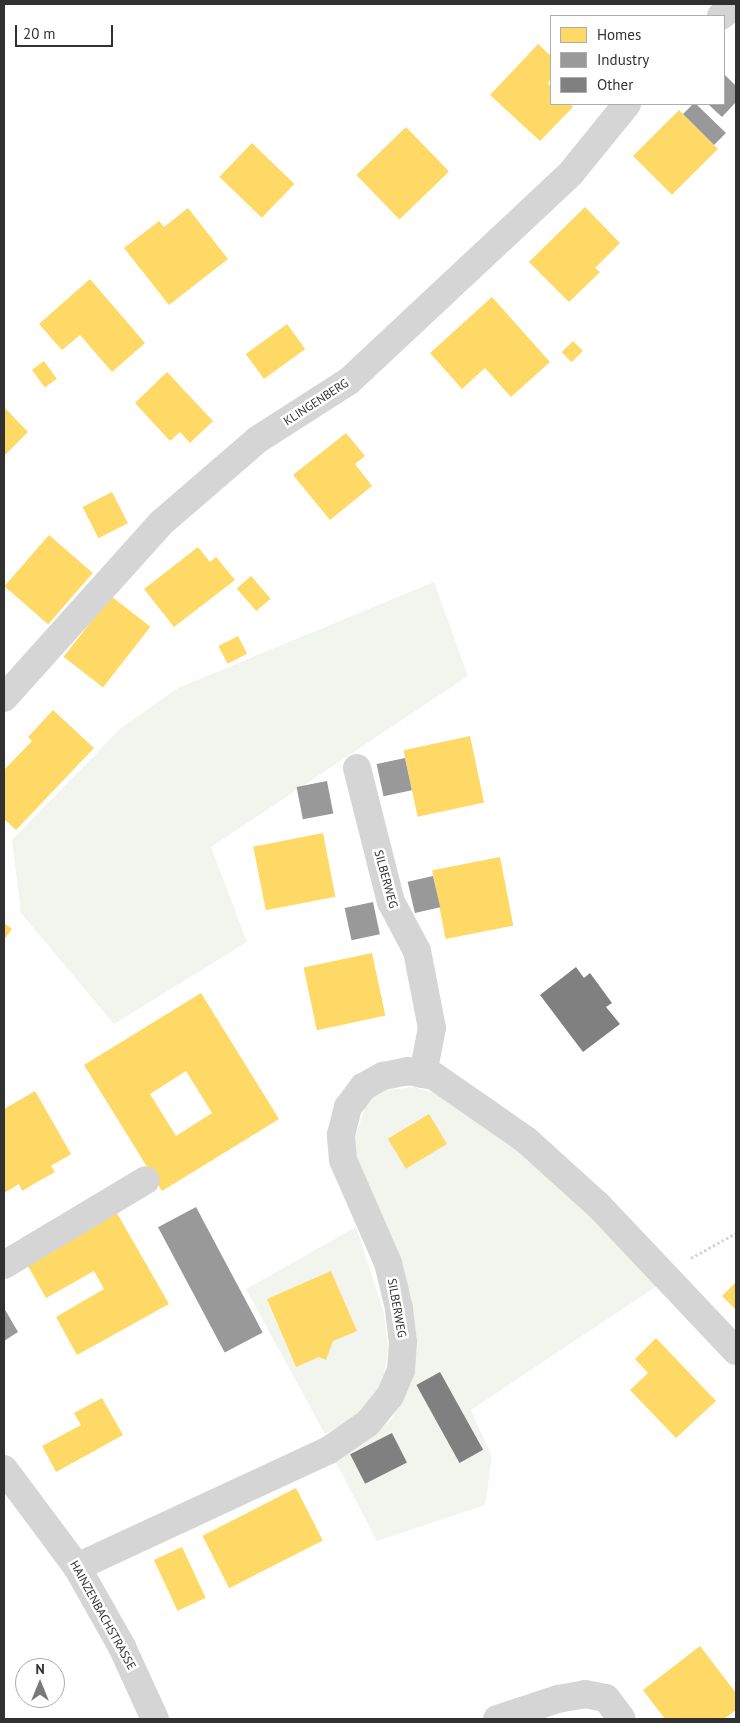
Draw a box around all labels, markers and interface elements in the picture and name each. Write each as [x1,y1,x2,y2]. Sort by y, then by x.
scale bar [18,15,115,47]
legend [550,15,725,105]
text: 20 m [23,24,56,43]
text: Homes [597,25,641,44]
text: Industry [597,50,649,69]
text: Other [597,75,633,94]
street label: KLINGENBERG [281,376,351,428]
street label: SILBERWEG [371,848,401,910]
street label: SILBERWEG [385,1277,409,1339]
street label: HAINZENBACHSTRASSE [67,1558,139,1672]
north arrow [15,1658,65,1708]
text: N [35,1660,45,1678]

